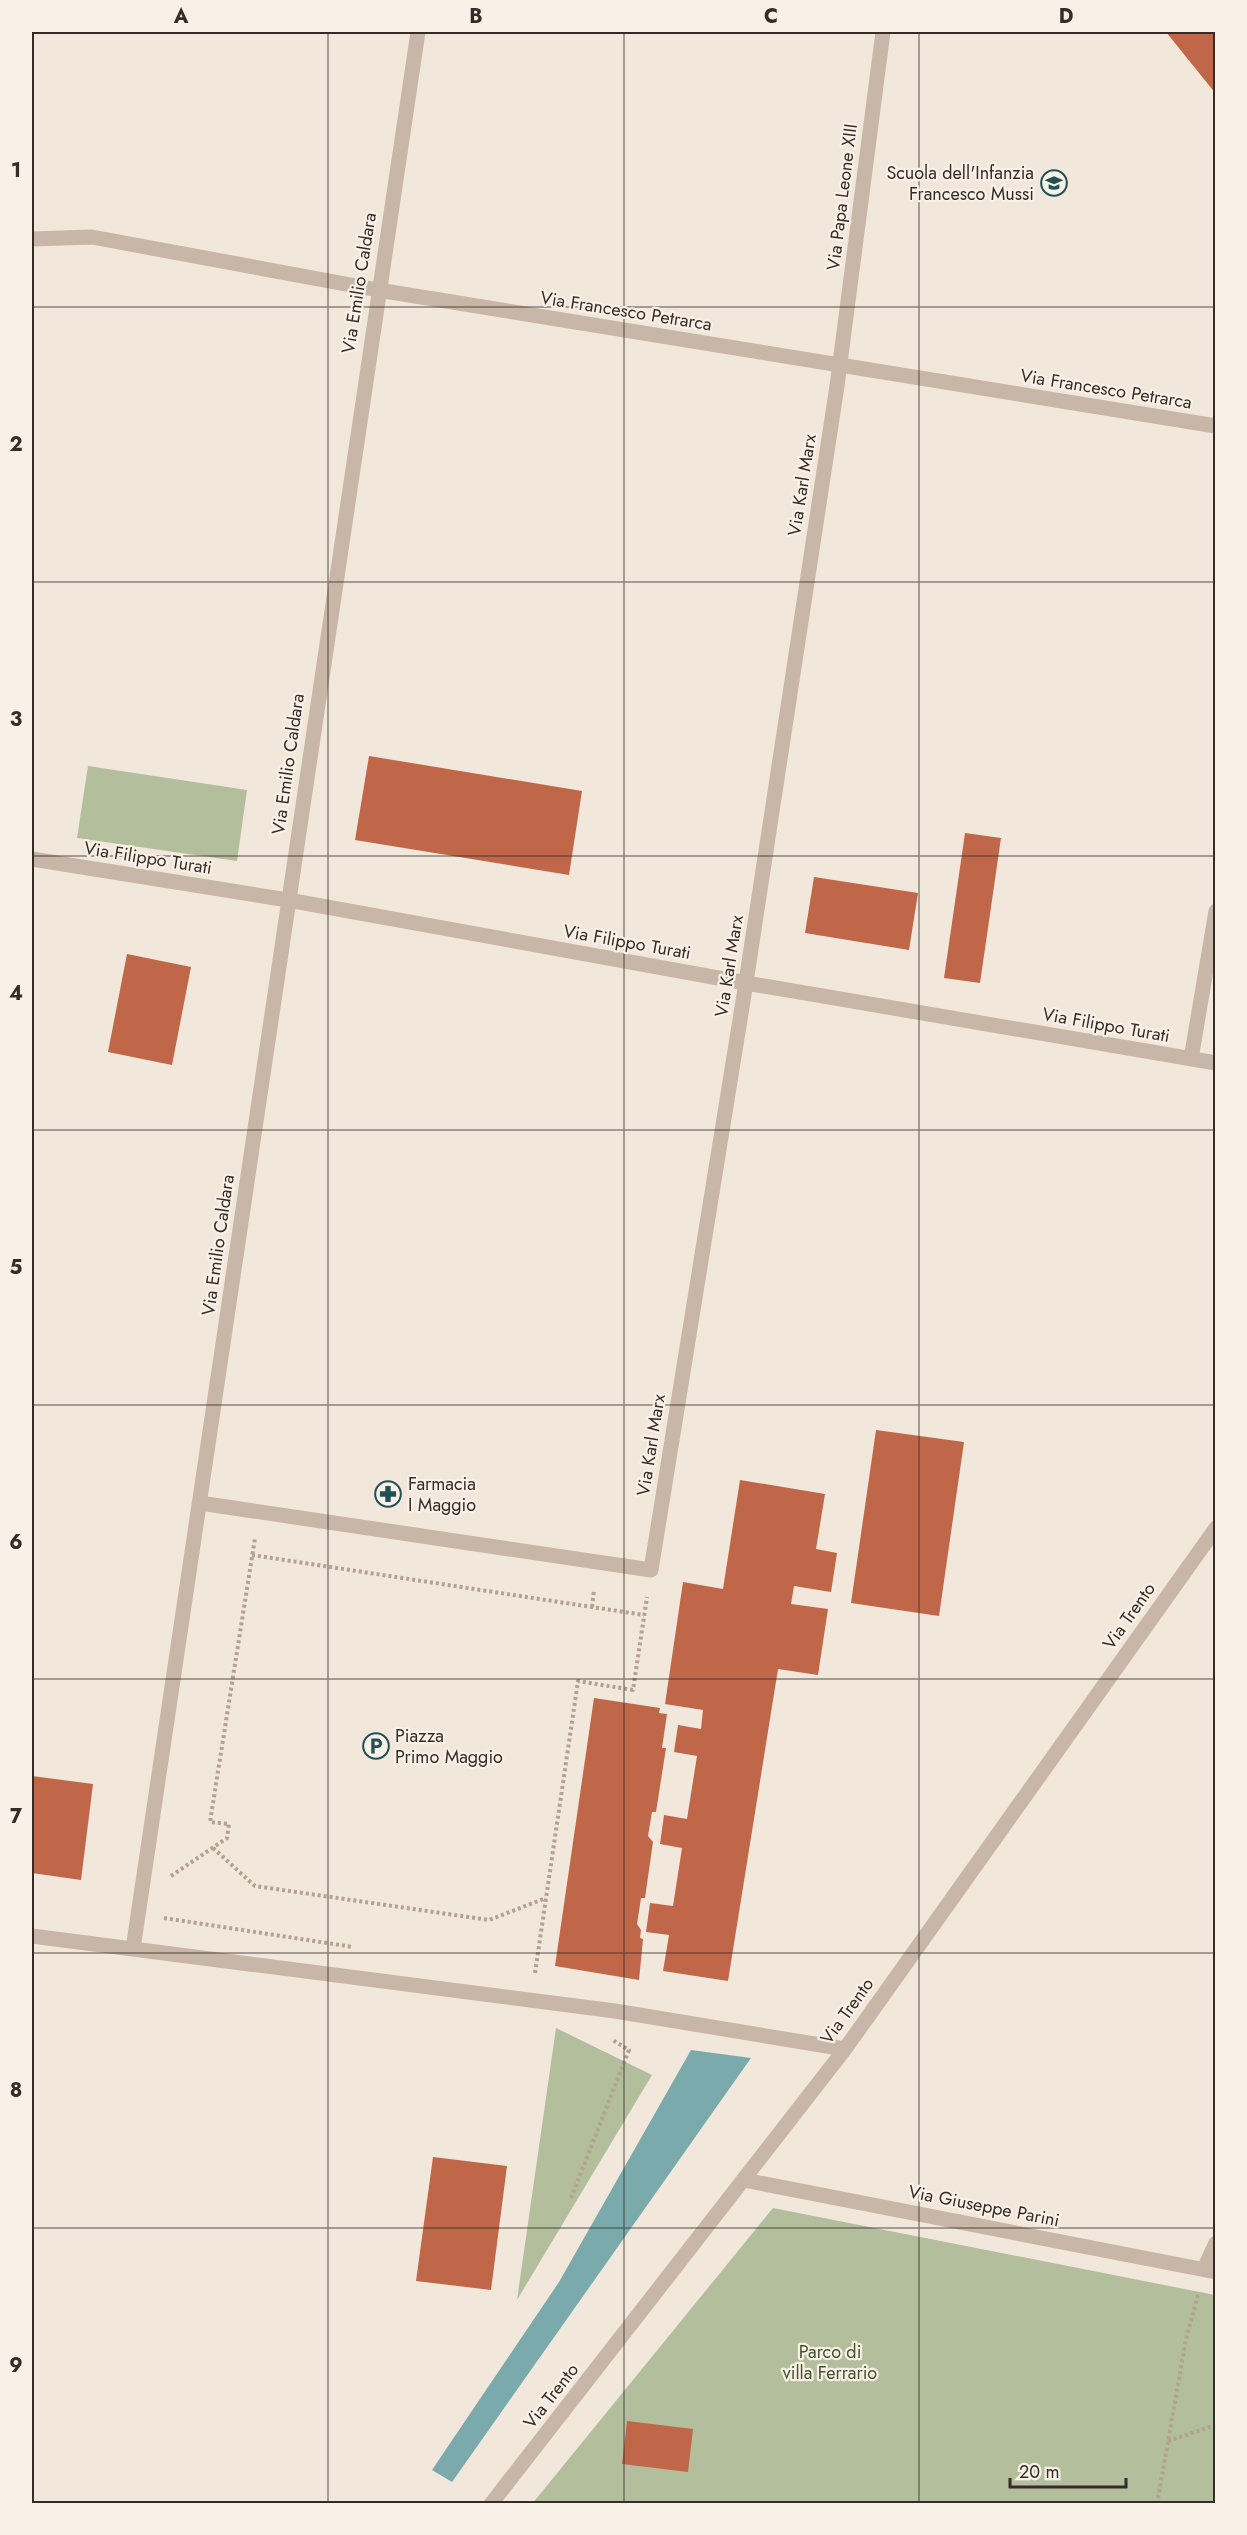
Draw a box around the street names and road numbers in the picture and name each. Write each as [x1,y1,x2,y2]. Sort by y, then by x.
street label: Via Papa Leone XIII [820,122,864,272]
street label: Via Emilio Caldara [335,211,383,355]
street label: Via Francesco Petrarca [538,285,714,337]
street label: Via Francesco Petrarca [1018,363,1194,415]
street label: Via Karl Marx [781,432,823,538]
street label: Via Emilio Caldara [265,692,311,836]
street label: Via Filippo Turati [82,835,214,881]
street label: Via Karl Marx [708,913,750,1019]
street label: Via Filippo Turati [561,918,693,966]
street label: Via Filippo Turati [1040,1001,1172,1049]
street label: Via Emilio Caldara [195,1173,241,1317]
street label: Via Karl Marx [630,1392,672,1498]
street label: Via Trento [1096,1577,1162,1655]
street label: Via Trento [814,1972,880,2050]
street label: Via Giuseppe Parini [906,2179,1062,2233]
street label: Via Trento [517,2358,585,2434]

